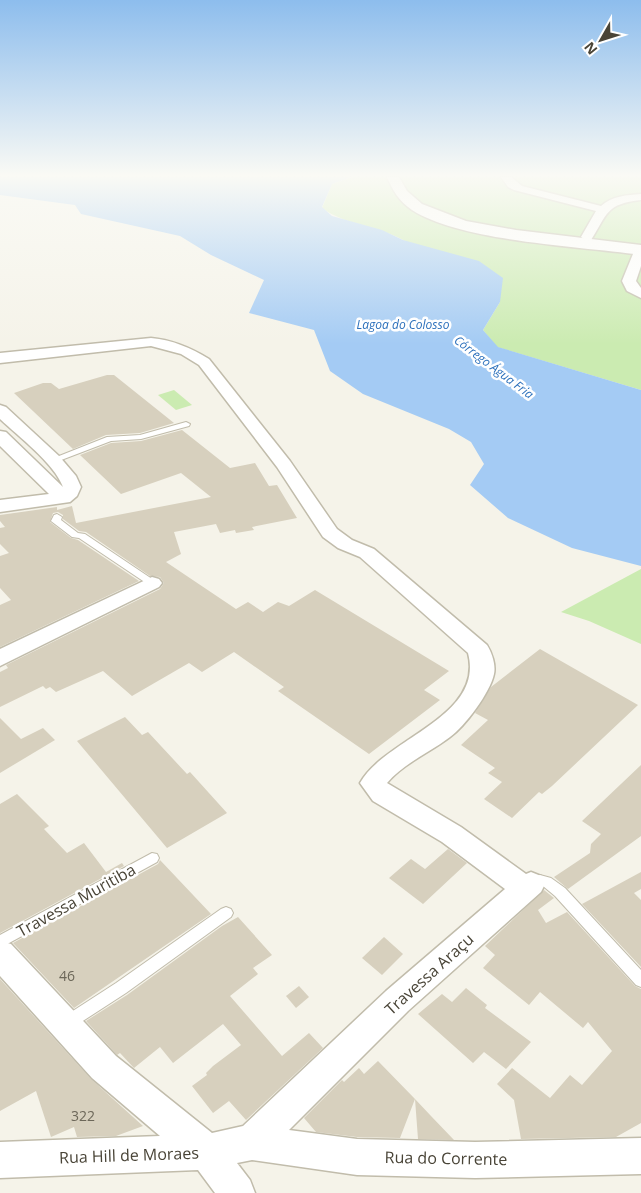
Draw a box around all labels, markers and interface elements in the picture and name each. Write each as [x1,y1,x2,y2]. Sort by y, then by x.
north arrow [576,15,626,65]
text: N [580,38,601,59]
water label: Lagoa do Colosso [357,316,450,333]
water label: Córrego Água Fria [451,331,537,403]
street label: Travessa Muritiba [13,858,139,942]
street label: Travessa Araçu [380,928,478,1020]
house number: 46 [59,966,75,985]
house number: 322 [71,1106,95,1125]
street label: Rua Hill de Moraes [59,1142,199,1168]
street label: Rua do Corrente [385,1146,507,1170]

